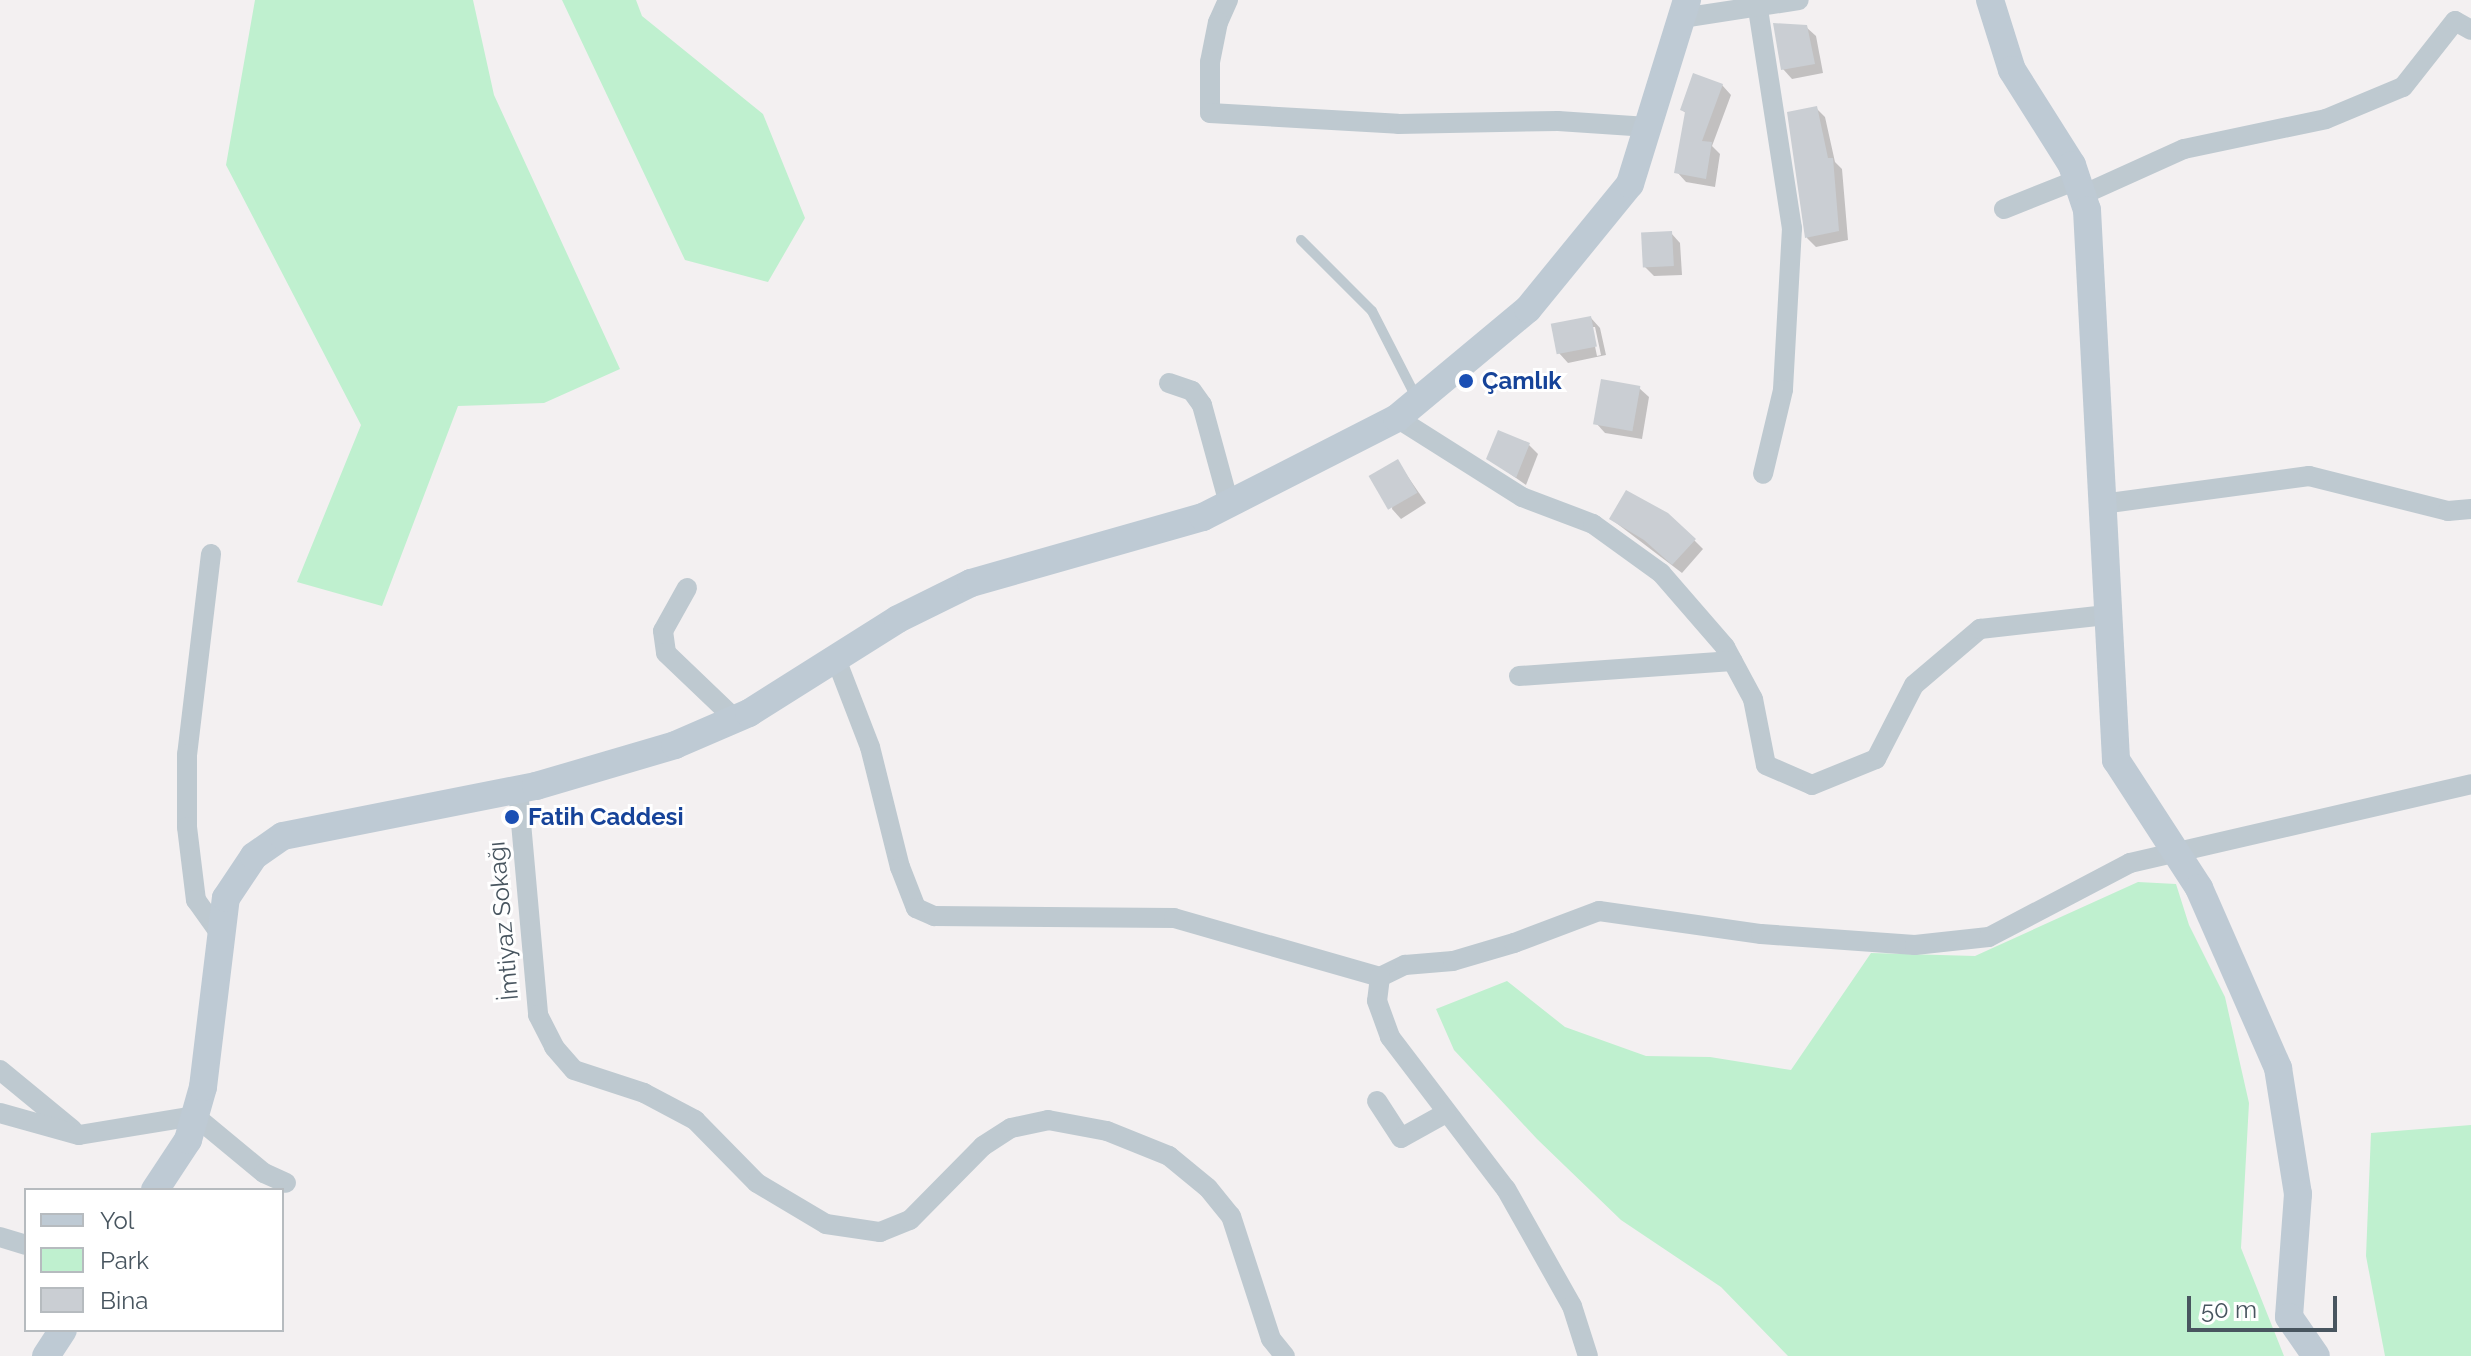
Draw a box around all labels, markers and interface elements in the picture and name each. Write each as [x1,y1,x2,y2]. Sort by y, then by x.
place label: Çamlık [1482,367,1562,395]
marker: Çamlık [1457,372,1475,390]
place label: Fatih Caddesi [528,803,684,831]
marker: Fatih Caddesi [503,808,521,826]
street label: İmtiyaz Sokağı [482,840,524,1002]
legend [24,1188,284,1332]
text: Yol [100,1206,134,1235]
text: Park [100,1246,149,1275]
scale bar [2191,1280,2341,1330]
text: Bina [100,1286,148,1315]
text: 50 m [2201,1295,2257,1324]

